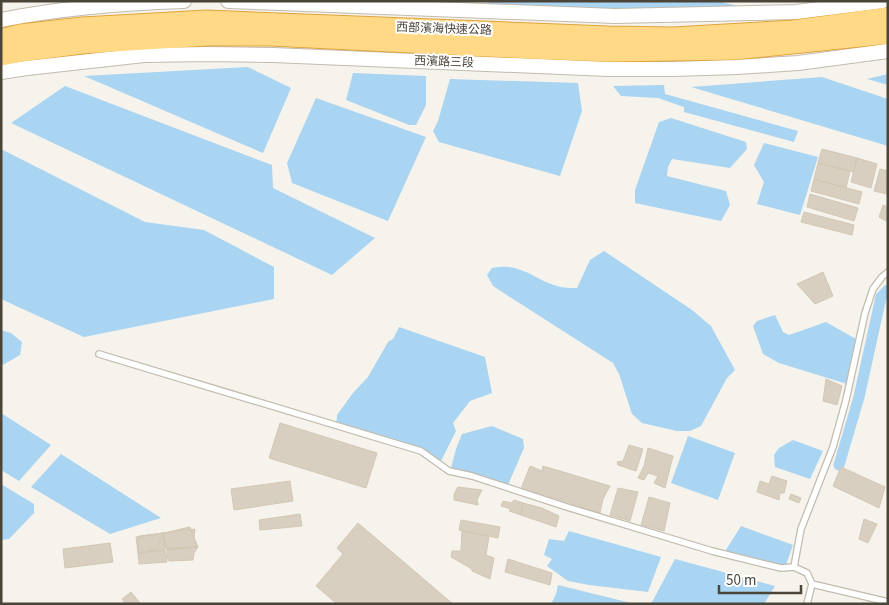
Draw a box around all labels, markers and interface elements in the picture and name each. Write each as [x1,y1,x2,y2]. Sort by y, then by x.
street label: 西部濱海快速公路 [396,19,492,39]
street label: 西濱路三段 [414,52,474,72]
scale bar [719,562,802,594]
text: 50 m [726,570,756,591]

